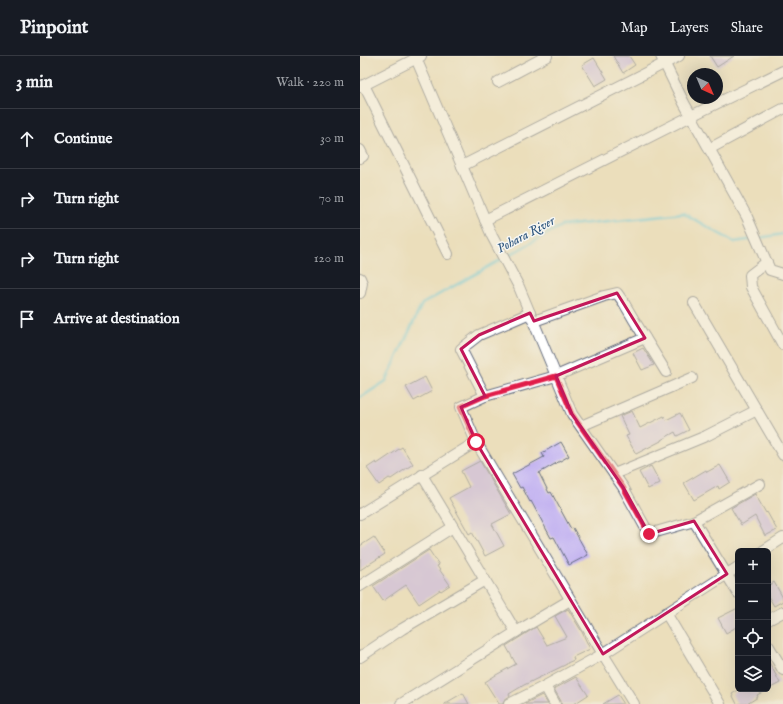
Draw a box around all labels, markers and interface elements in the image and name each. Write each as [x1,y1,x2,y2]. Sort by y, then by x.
text: Pinpoint [20,16,88,40]
text: Map [621,19,648,37]
text: Layers [670,19,709,37]
text: Share [731,19,763,37]
north arrow [687,68,723,104]
text: 3 min [16,72,53,93]
text: Walk · 220 m [276,74,344,91]
icon: ahead [16,128,38,150]
text: Continue [54,129,112,148]
text: 30 m [320,130,344,147]
icon: right [16,188,38,210]
text: Turn right [54,189,119,208]
text: 70 m [319,190,344,207]
water label: Pohara River [494,212,558,257]
icon: right [16,248,38,270]
text: Turn right [54,249,119,268]
text: 120 m [314,250,344,267]
icon: arrive [16,308,38,330]
text: Arrive at destination [54,309,180,328]
route start [467,433,485,451]
route end [640,525,658,543]
map controls [735,548,771,692]
button: + [735,548,771,584]
button: − [735,584,771,620]
button: locate [735,620,771,656]
button: layers [735,656,771,692]

